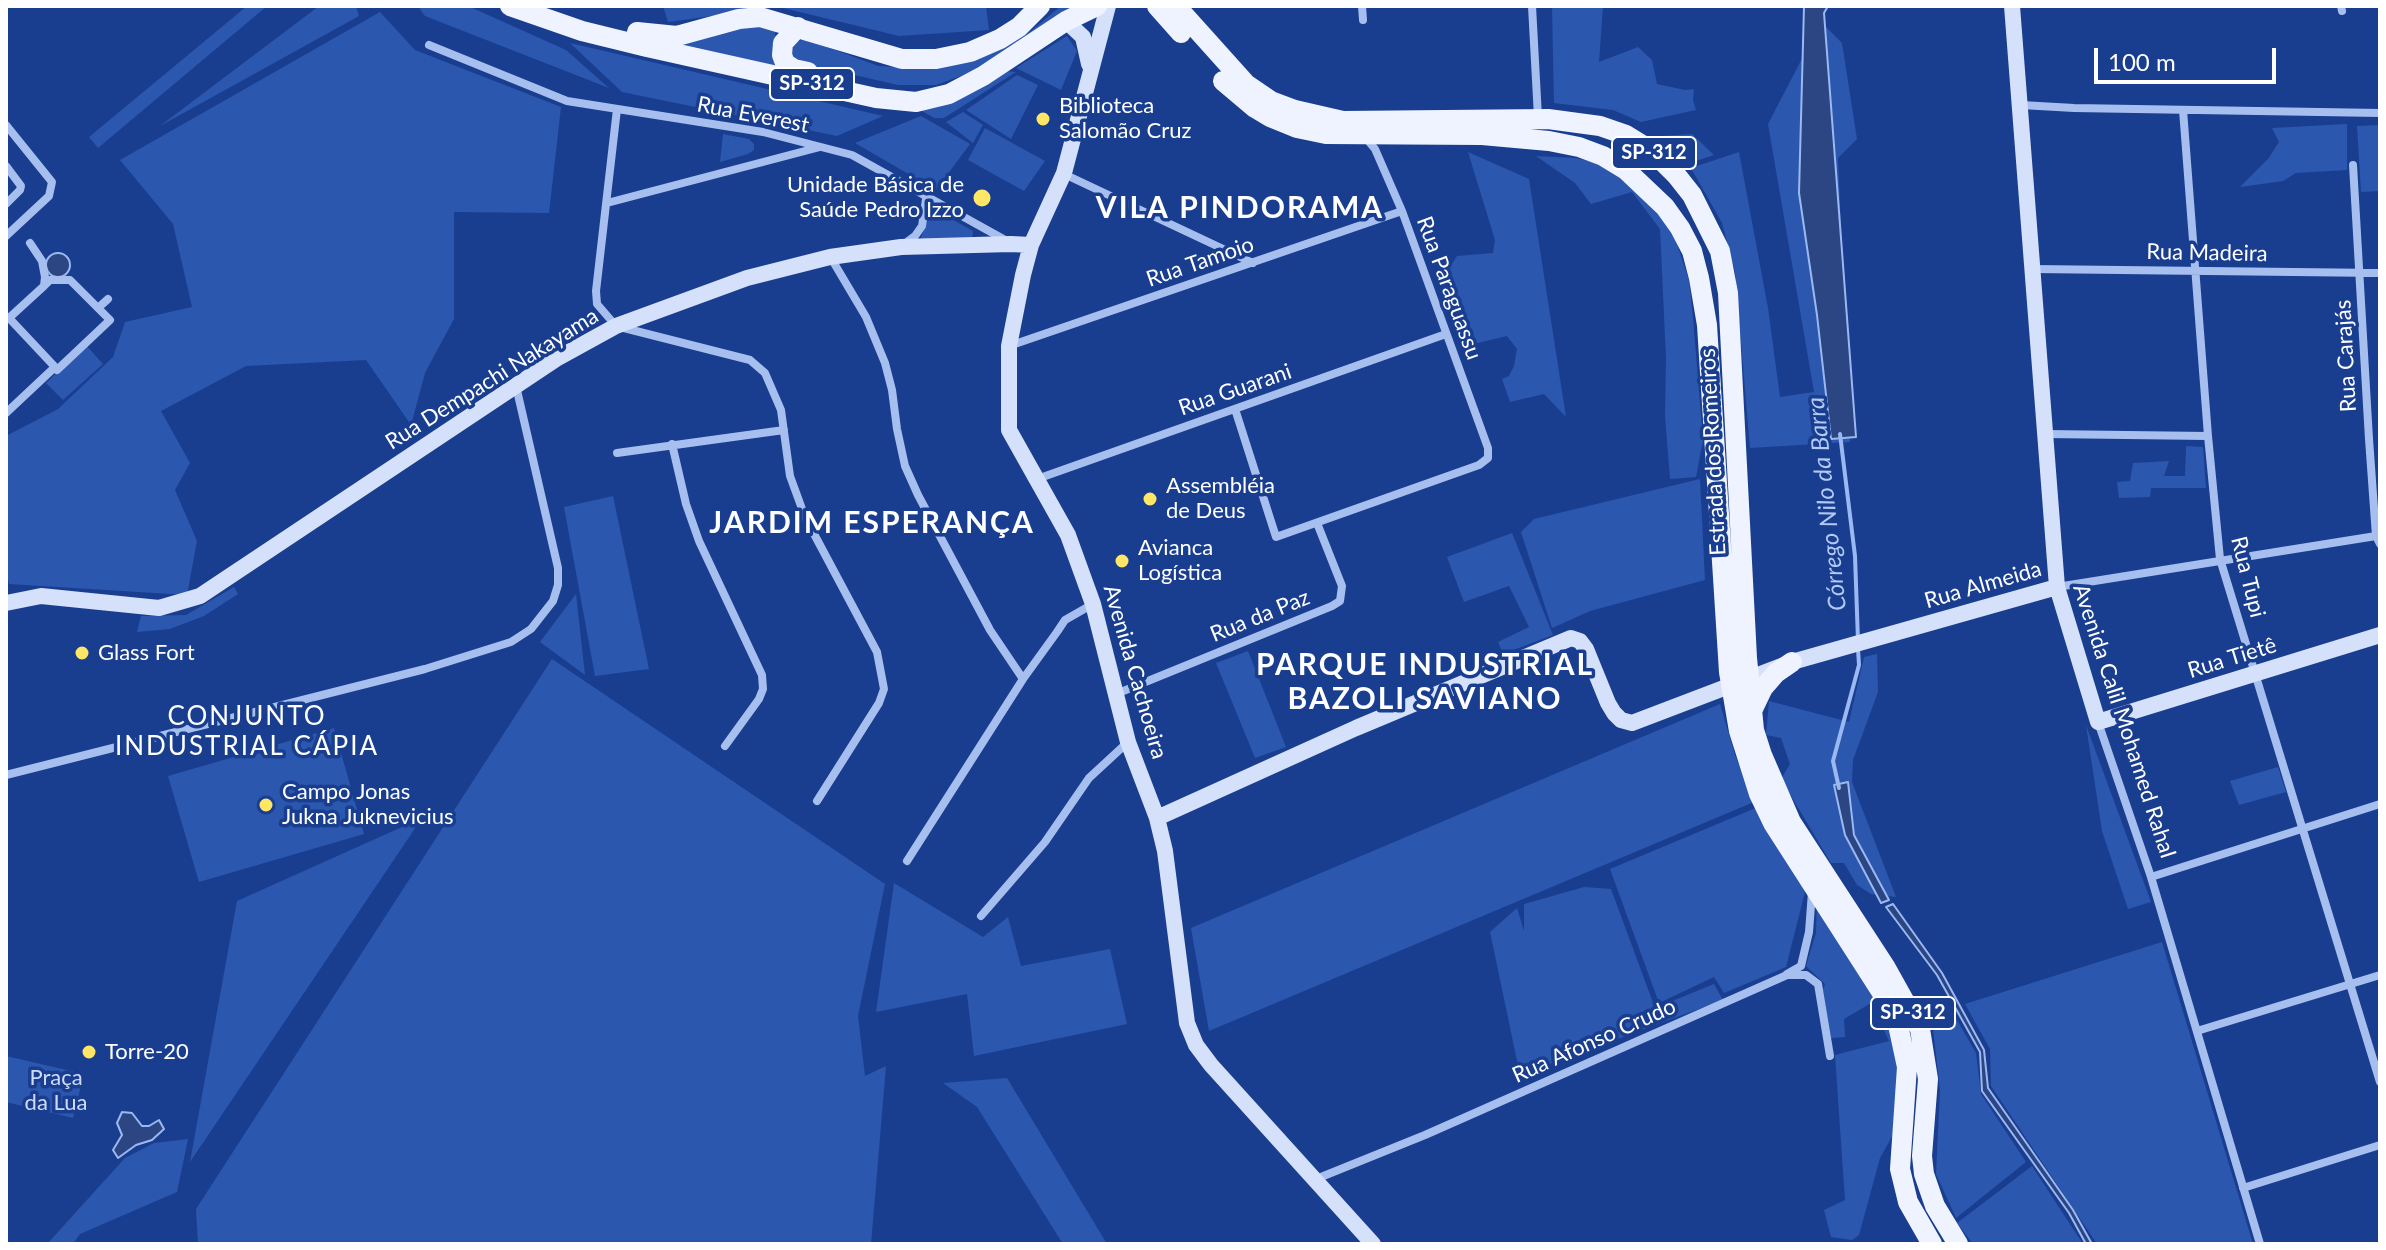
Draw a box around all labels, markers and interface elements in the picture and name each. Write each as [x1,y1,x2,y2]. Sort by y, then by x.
scale bar [2098,32,2280,82]
text: 100 m [2108,47,2176,76]
road number: SP-312 [770,68,854,100]
street label: Rua Everest [695,91,811,139]
place label: Biblioteca Salomão Cruz [1059,93,1191,144]
marker: Biblioteca Salomão Cruz [1034,110,1052,128]
road number: SP-312 [1612,137,1696,169]
place label: Unidade Básica de Saúde Pedro Izzo [787,172,964,224]
marker: Unidade Básica de Saúde Pedro Izzo [971,187,993,209]
district label: VILA PINDORAMA [1096,190,1384,226]
street label: Rua Paraguassu [1411,213,1487,363]
street label: Rua Tamoio [1143,231,1257,293]
street label: Rua Madeira [2146,239,2268,267]
street label: Rua Carajás [2330,299,2362,413]
street label: Rua Dempachi Nakayama [381,303,603,455]
street label: Estrada dos Romeiros [1694,348,1732,556]
street label: Rua Guarani [1175,358,1295,422]
water label: Córrego Nilo da Barra [1801,396,1853,612]
place label: Assembléia de Deus [1166,473,1275,524]
marker: Assembléia de Deus [1141,490,1159,508]
district label: JARDIM ESPERANÇA [709,505,1035,541]
street label: Rua Tupi [2225,534,2271,620]
place label: Avianca Logística [1138,535,1222,586]
marker: Avianca Logística [1113,552,1131,570]
street label: Rua Almeida [1921,556,2045,614]
street label: Avenida Calil Mohamed Rahal [2067,581,2181,861]
street label: Avenida Cachoeira [1098,582,1172,762]
street label: Rua da Paz [1206,584,1314,648]
street label: Rua Tietê [2184,632,2280,684]
place label: Glass Fort [98,640,195,666]
marker: Glass Fort [73,644,91,662]
district label: PARQUE INDUSTRIAL BAZOLI SAVIANO [1256,647,1594,718]
district label: CONJUNTO INDUSTRIAL CÁPIA [115,701,379,762]
place label: Campo Jonas Jukna Juknevicius [282,779,454,830]
marker: Campo Jonas Jukna Juknevicius [257,796,275,814]
street label: Rua Afonso Crudo [1508,993,1680,1089]
road number: SP-312 [1871,997,1955,1029]
place label: Torre-20 [105,1039,189,1065]
marker: Torre-20 [80,1043,98,1061]
park label: Praça da Lua [25,1065,87,1116]

